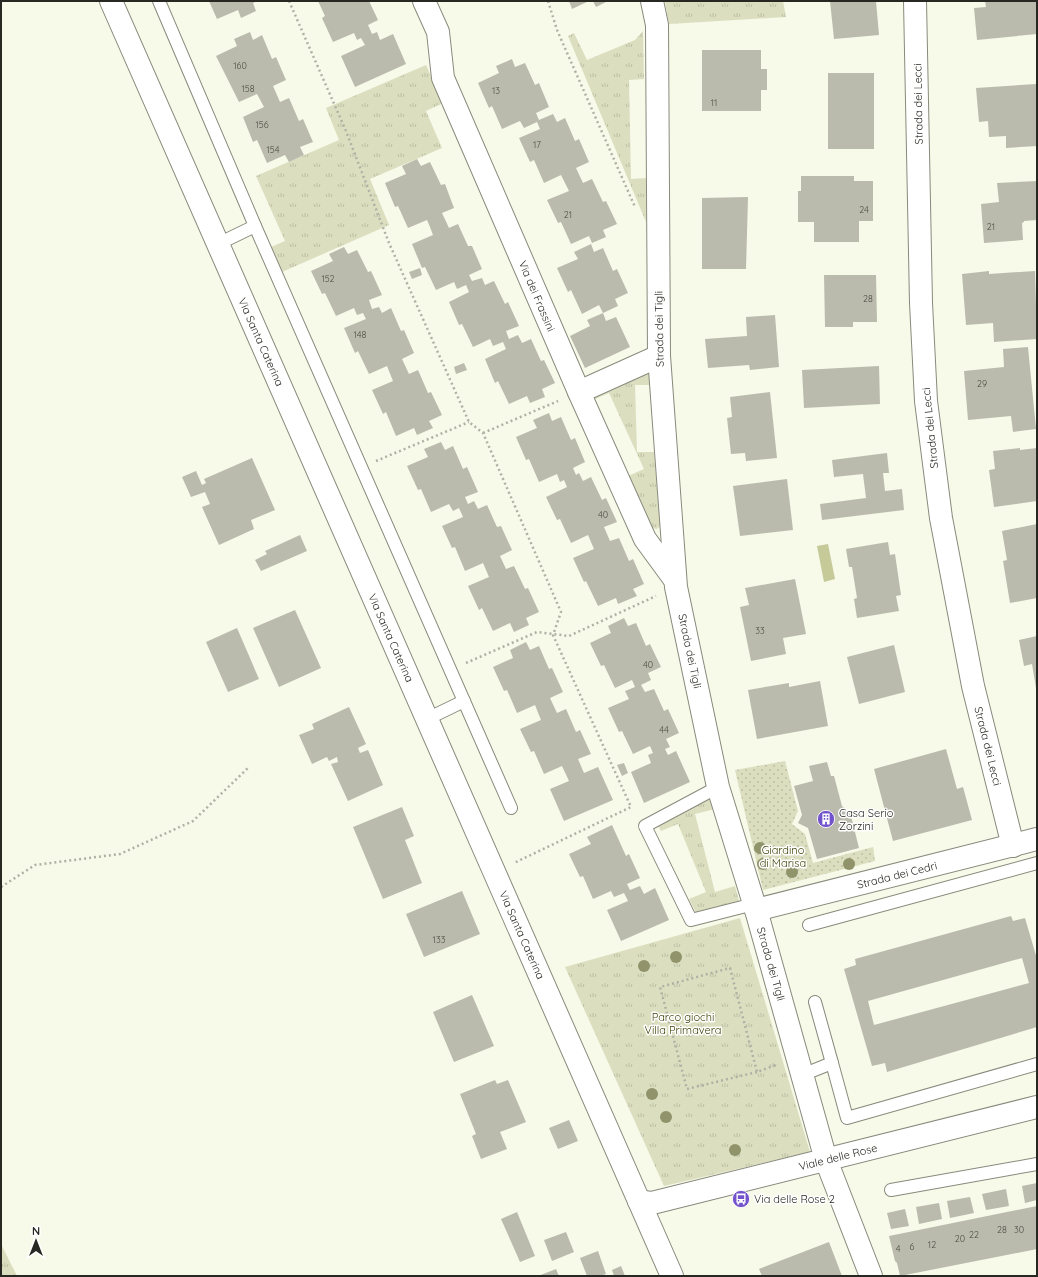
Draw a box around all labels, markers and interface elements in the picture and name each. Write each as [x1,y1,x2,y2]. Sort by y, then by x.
house number: 160 [233,60,247,71]
street label: Strada dei Lecci [910,63,926,145]
house number: 158 [241,83,255,94]
house number: 13 [492,85,500,96]
house number: 11 [711,97,717,108]
house number: 156 [255,119,269,130]
house number: 17 [533,139,541,150]
house number: 154 [267,144,280,155]
house number: 24 [859,204,869,215]
house number: 21 [564,209,572,220]
house number: 21 [987,221,995,232]
street label: Via dei Frassini [516,258,558,334]
house number: 152 [321,273,335,284]
street label: Strada dei Tigli [651,291,667,367]
house number: 28 [863,293,873,304]
street label: Via Santa Caterina [235,296,287,388]
house number: 148 [354,329,367,340]
house number: 29 [977,378,987,389]
street label: Strada dei Lecci [919,387,941,469]
house number: 40 [598,509,608,520]
street label: Via Santa Caterina [365,592,417,684]
street label: Strada dei Tigli [675,612,705,690]
house number: 33 [755,625,765,636]
house number: 40 [643,659,653,670]
street label: Strada dei Lecci [971,705,1005,787]
house number: 44 [659,724,669,735]
place label: Casa Serio Zorzini [839,806,894,833]
building icon: Casa Serio Zorzini [816,809,836,829]
park label: Giardino di Marisa [760,843,806,870]
street label: Strada dei Cedri [856,858,938,892]
street label: Via Santa Caterina [496,889,548,981]
street label: Strada dei Tigli [754,926,788,1002]
house number: 133 [433,934,446,945]
park label: Parco giochi Villa Primavera [645,1010,721,1037]
street label: Viale delle Rose [797,1140,879,1174]
bus stop icon: Via delle Rose 2 [731,1189,751,1209]
place label: Via delle Rose 2 [754,1192,835,1206]
north arrow [16,1221,56,1261]
text: N [32,1224,40,1238]
house number: 28 [997,1224,1007,1235]
house number: 30 [1014,1224,1024,1235]
house number: 22 [969,1229,979,1240]
house number: 20 [955,1233,965,1244]
house number: 12 [928,1239,936,1250]
house number: 6 [910,1241,915,1252]
house number: 4 [896,1243,901,1254]

